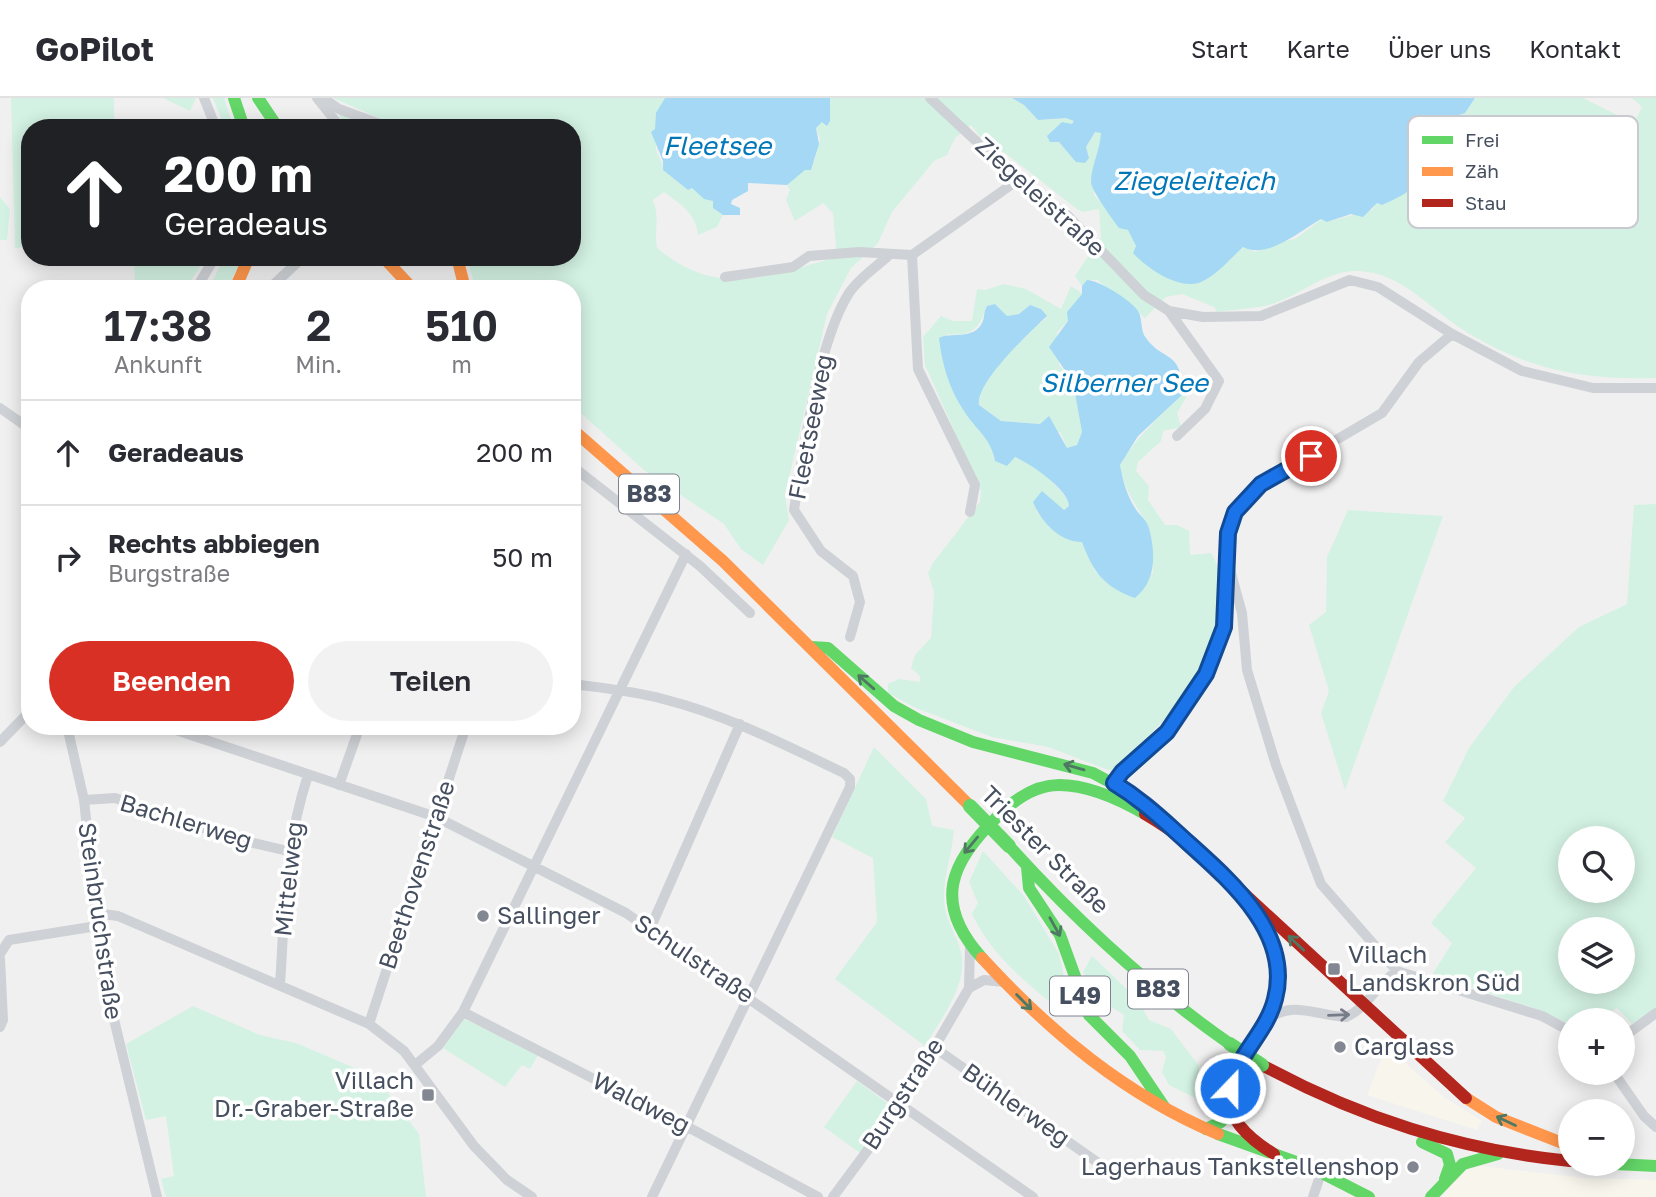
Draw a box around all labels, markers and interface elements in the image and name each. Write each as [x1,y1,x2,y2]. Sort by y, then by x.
text: GoPilot [35,29,154,68]
text: Start [1191,34,1248,63]
text: Karte [1286,34,1350,63]
text: Über uns [1388,34,1491,63]
text: Kontakt [1529,34,1621,63]
legend [1408,116,1638,228]
text: Frei [1465,128,1500,151]
water label: Fleetsee [663,130,773,161]
street label: Ziegeleistraße [970,130,1112,262]
text: 200 m [164,144,313,203]
icon: ahead [49,147,140,238]
text: Zäh [1465,159,1499,182]
water label: Ziegeleiteich [1113,165,1276,196]
text: Stau [1465,191,1507,214]
text: Geradeaus [164,204,328,242]
text: 17:38 [104,300,212,350]
text: 2 [306,300,331,350]
text: 510 [425,300,498,350]
text: Ankunft [114,350,202,378]
text: Min. [295,350,342,378]
text: m [451,350,472,378]
street label: Fleetseeweg [781,352,838,502]
water label: Silberner See [1040,367,1210,398]
pin [1281,426,1341,486]
icon: ahead [49,434,87,472]
text: Geradeaus [108,437,244,468]
text: 200 m [476,437,553,468]
icon: arrive [1292,437,1330,475]
road number: B83 [619,474,679,514]
text: Rechts abbiegen [108,528,320,559]
icon: right [49,539,87,577]
text: 50 m [492,542,553,573]
text: Burgstraße [108,559,230,587]
button: Beenden [49,641,294,721]
button: Teilen [308,641,553,721]
one-way arrow [857,674,875,690]
one-way arrow [1063,760,1085,773]
street label: Beethovenstraße [371,777,460,973]
street label: Triester Straße [976,779,1116,919]
street label: Bachlerweg [117,787,256,854]
street label: Steinbruchstraße [73,820,130,1021]
street label: Mittelweg [267,820,308,938]
map controls [1558,826,1635,1176]
button: search [1558,826,1635,903]
one-way arrow [963,835,979,853]
place label: Sallinger [497,900,601,929]
street label: Schulstraße [629,907,760,1008]
marker: Sallinger [475,908,491,924]
one-way arrow [1049,916,1062,937]
button: layers [1558,917,1635,994]
one-way arrow [1288,935,1305,952]
place label: Villach Landskron Süd [1348,939,1520,996]
marker: Villach Landskron Süd [1326,961,1342,977]
road number: B83 [1128,970,1188,1009]
road number: L49 [1050,976,1110,1015]
one-way arrow [1015,993,1032,1010]
one-way arrow [1327,1008,1350,1022]
button: + [1558,1008,1635,1085]
place label: Carglass [1354,1031,1454,1060]
street label: Burgstraße [855,1032,949,1154]
marker: Carglass [1332,1039,1348,1055]
position arrow [1193,1051,1267,1125]
street label: Bühlerweg [958,1056,1076,1151]
place label: Villach Dr.-Graber-Straße [214,1065,414,1122]
street label: Waldweg [588,1065,695,1139]
marker: Villach Dr.-Graber-Straße [420,1087,436,1103]
button: − [1558,1099,1635,1176]
one-way arrow [1496,1114,1517,1128]
place label: Lagerhaus Tankstellenshop [1081,1151,1399,1180]
marker: Lagerhaus Tankstellenshop [1405,1159,1421,1175]

